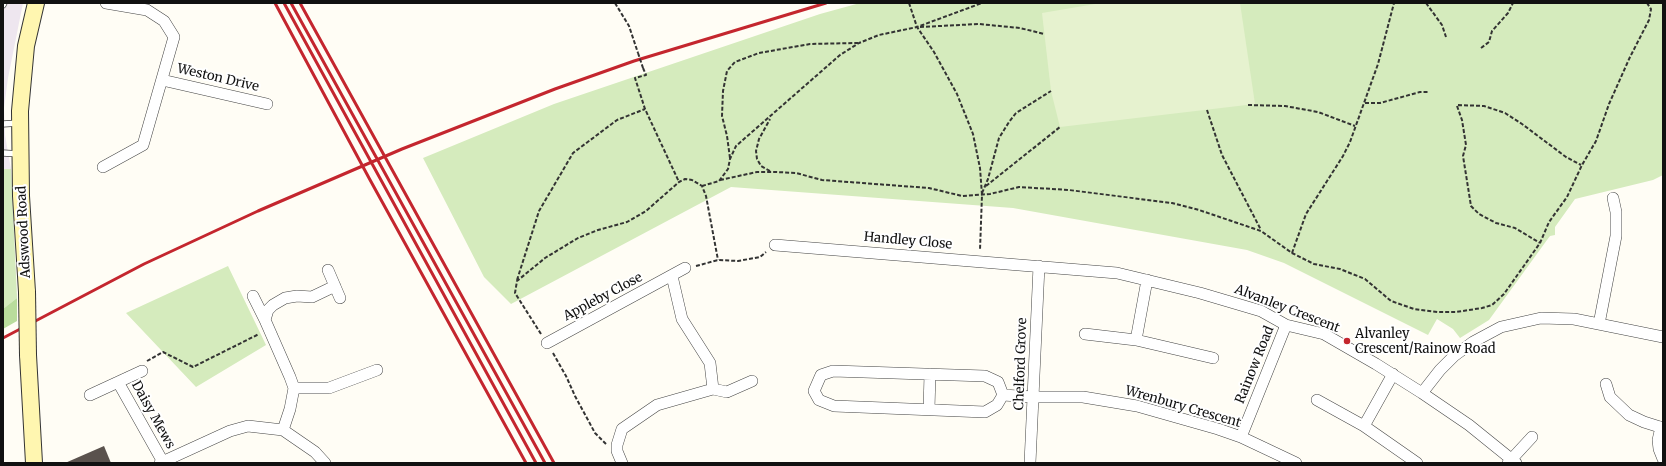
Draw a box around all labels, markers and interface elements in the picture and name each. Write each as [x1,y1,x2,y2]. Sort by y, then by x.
street label: Weston Drive [176,61,260,95]
street label: Adswood Road [14,185,34,279]
street label: Handley Close [863,229,953,253]
street label: Appleby Close [561,270,645,324]
street label: Alvanley Crescent [1232,282,1342,336]
street label: Chelford Grove [1012,317,1030,411]
street label: Rainow Road [1232,324,1278,406]
place label: Alvanley Crescent/Rainow Road [1355,326,1496,357]
marker: Alvanley Crescent/Rainow Road [1342,336,1352,346]
street label: Daisy Mews [128,378,178,452]
street label: Wrenbury Crescent [1123,383,1243,431]

